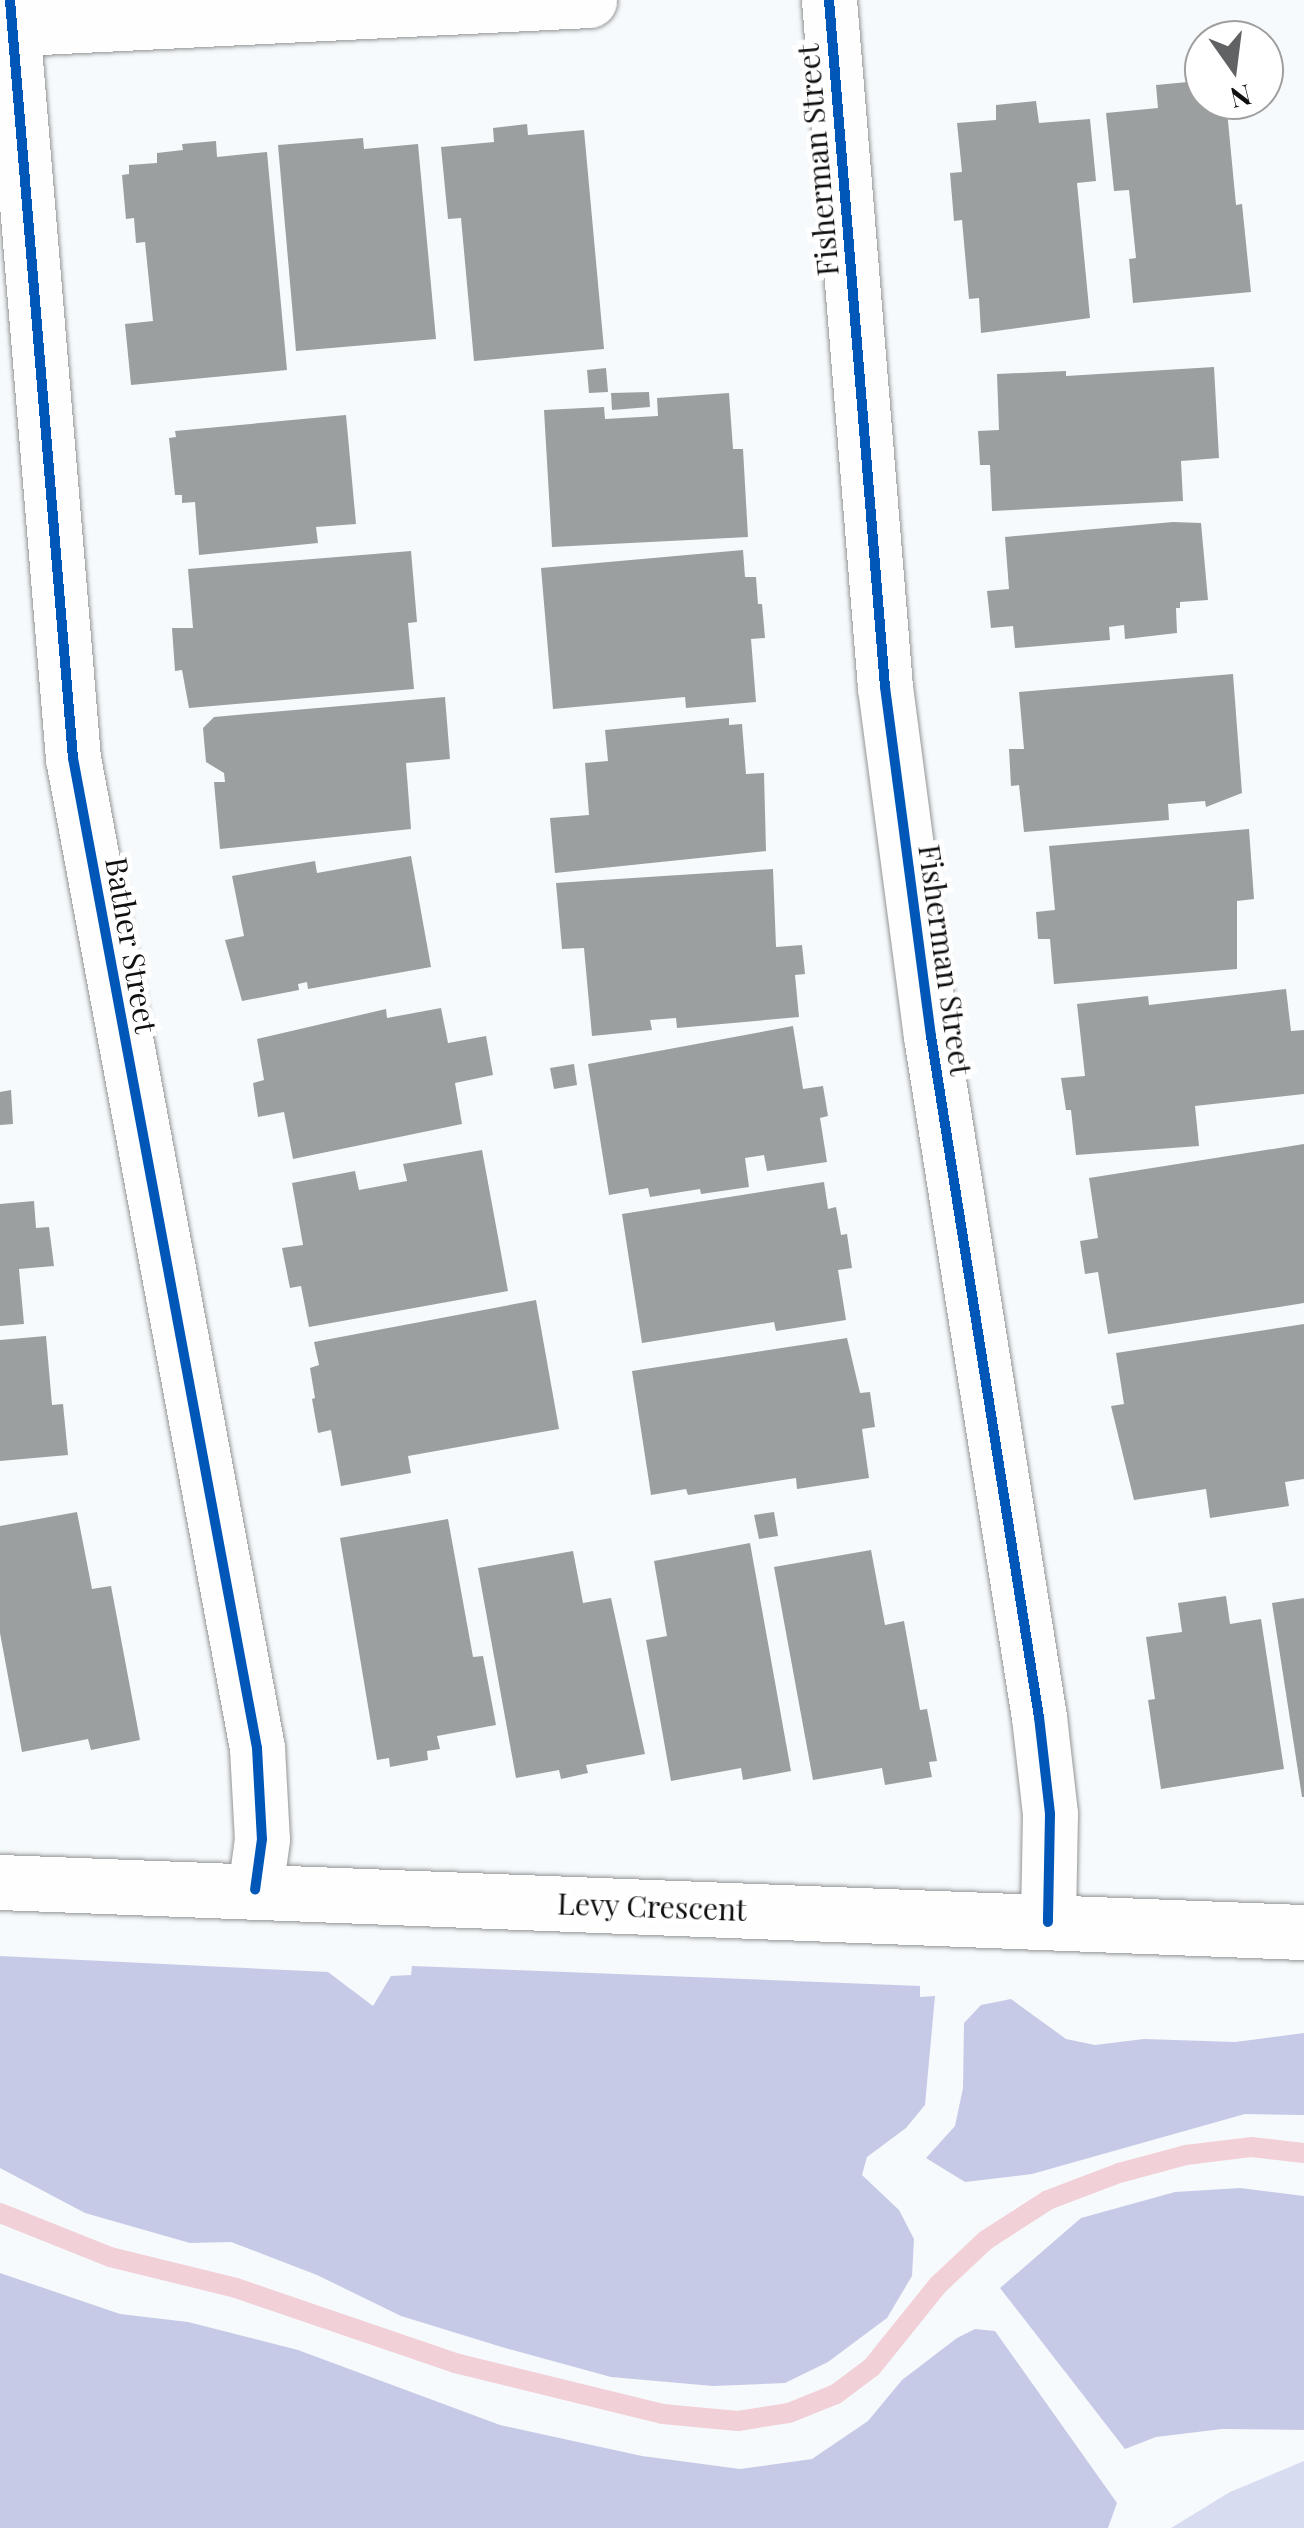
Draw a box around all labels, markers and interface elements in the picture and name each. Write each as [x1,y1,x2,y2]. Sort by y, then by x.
north arrow [1184,20,1284,120]
street label: Fisherman Street [789,42,845,278]
text: N [1227,77,1255,118]
street label: Fisherman Street [912,842,980,1078]
street label: Bather Street [99,854,165,1036]
street label: Levy Crescent [556,1885,748,1927]

